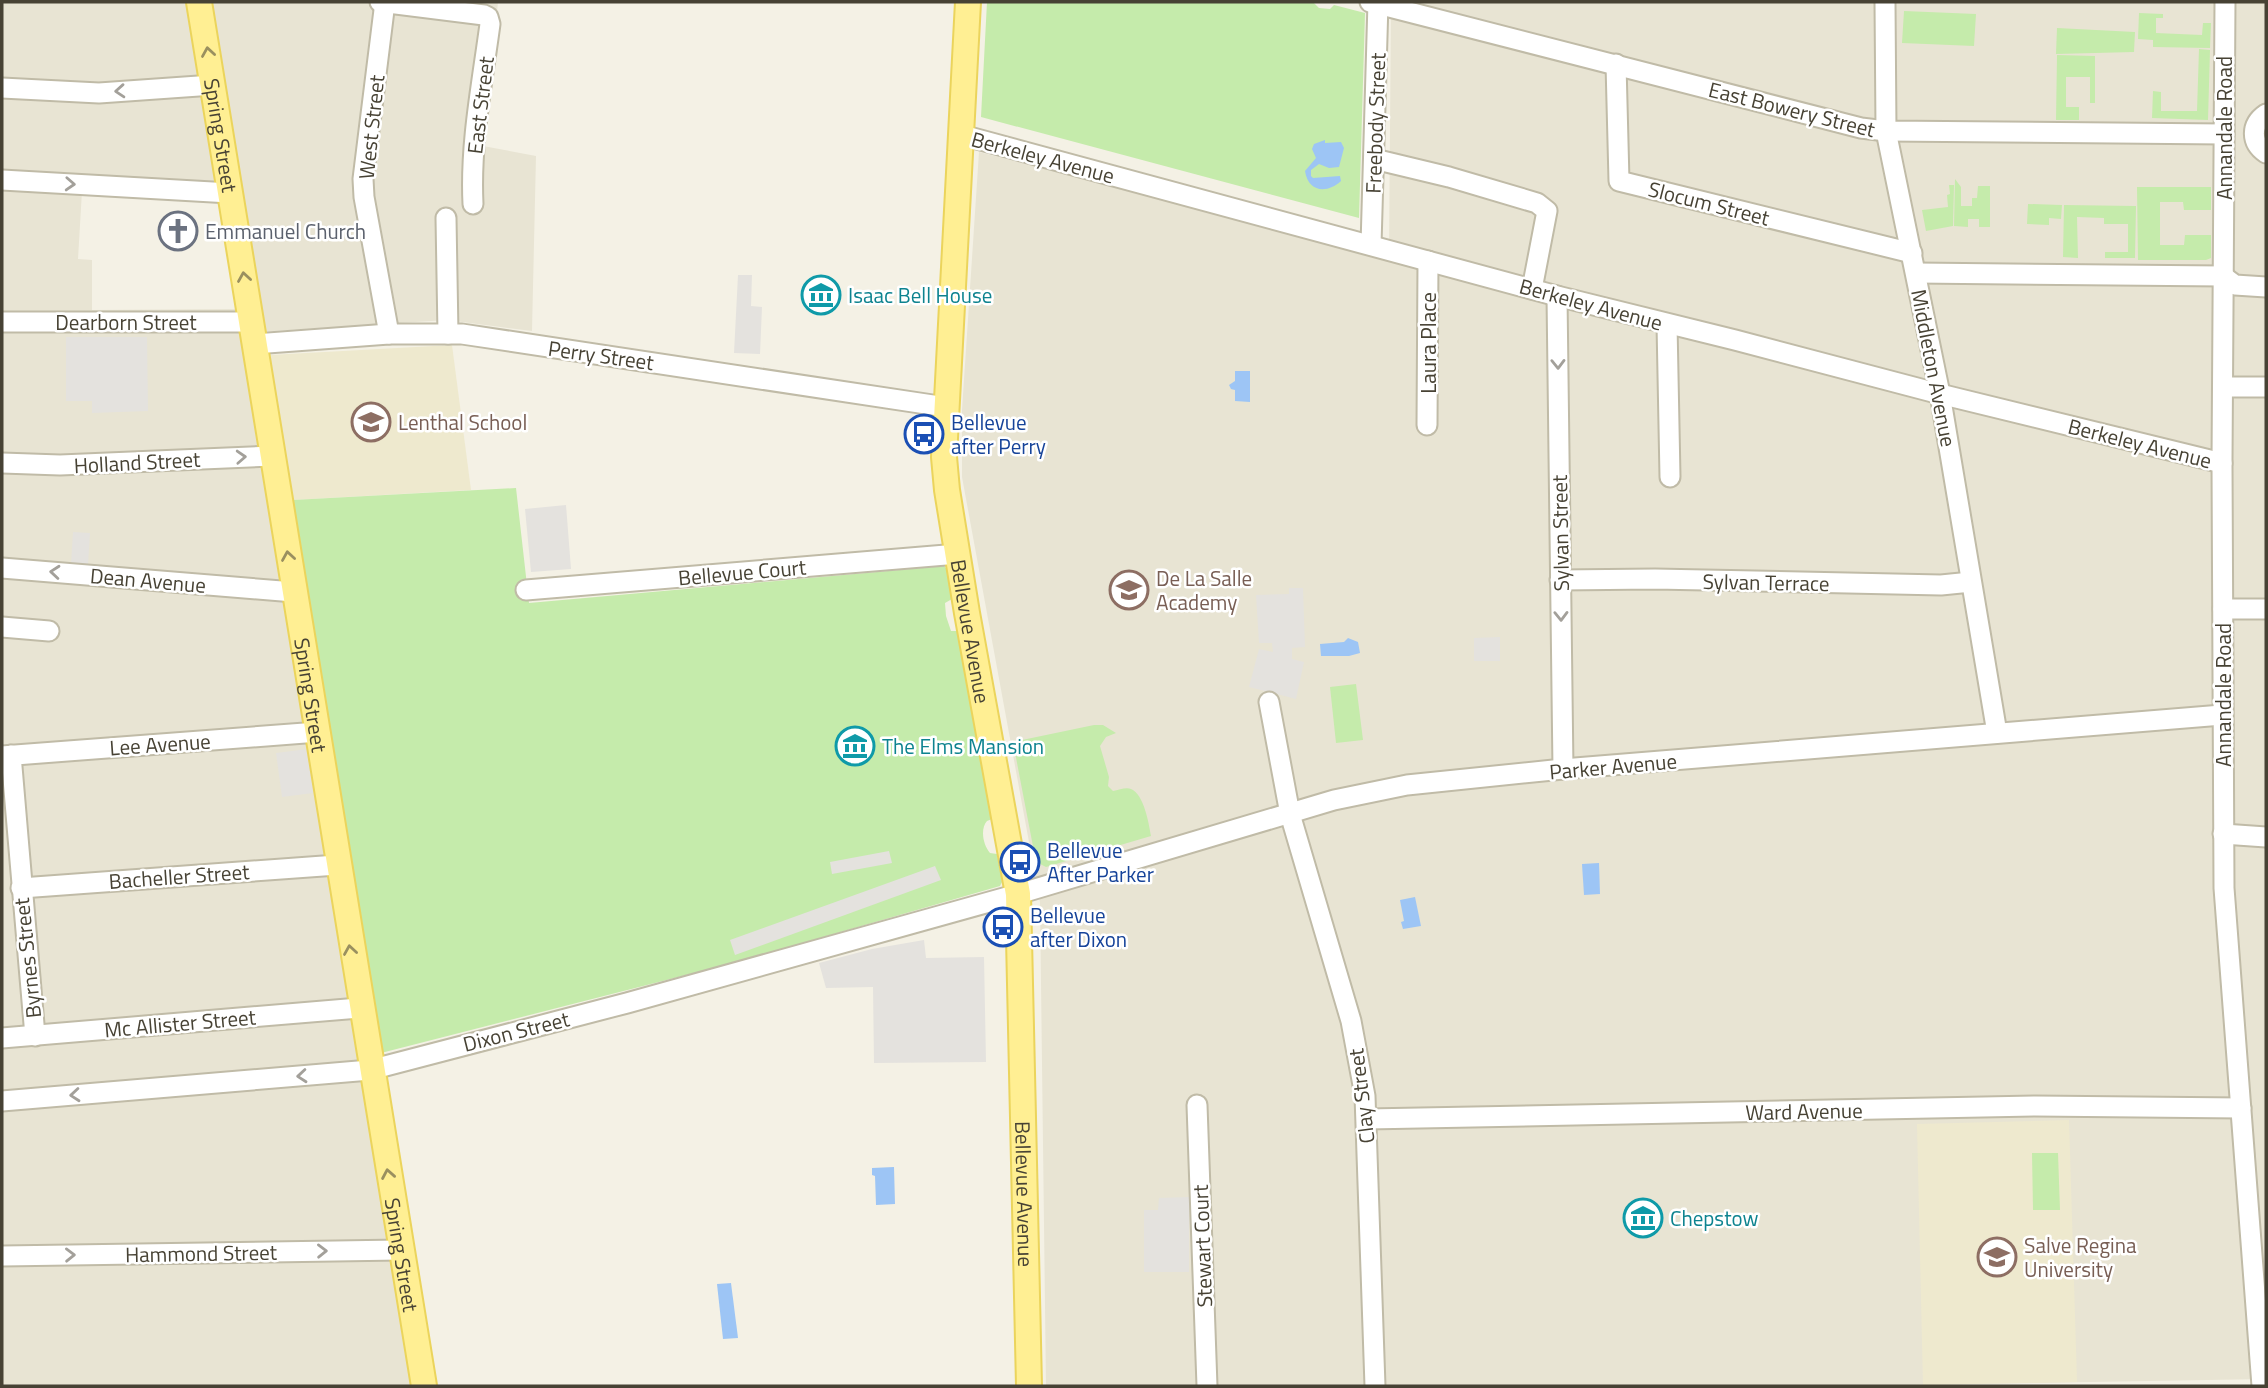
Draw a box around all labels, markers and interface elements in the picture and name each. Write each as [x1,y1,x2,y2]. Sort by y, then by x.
one-way arrow [201,46,216,58]
street label: Freebody Street [1357,51,1393,194]
street label: East Street [458,54,502,156]
street label: Annandale Road [2208,56,2240,200]
street label: West Street [350,73,392,181]
street label: East Bowery Street [1705,73,1879,145]
street label: Spring Street [196,76,246,195]
one-way arrow [115,83,126,98]
street label: Berkeley Avenue [968,123,1118,191]
street label: Slocum Street [1645,172,1774,234]
one-way arrow [65,176,76,191]
church icon: Emmanuel Church [157,210,199,252]
place label: Emmanuel Church [205,215,366,247]
street label: Berkeley Avenue [1516,270,1666,338]
one-way arrow [237,271,252,283]
museum icon: Isaac Bell House [800,274,842,316]
place label: Isaac Bell House [848,279,992,311]
street label: Middleton Avenue [1903,286,1965,450]
street label: Laura Place [1412,292,1444,394]
street label: Dearborn Street [55,306,197,338]
street label: Perry Street [546,332,657,378]
one-way arrow [1550,360,1566,370]
school or university icon: Lenthal School [350,401,392,443]
place label: Lenthal School [398,406,527,438]
place label: Bellevue after Perry [951,406,1046,462]
street label: Berkeley Avenue [2065,410,2215,476]
bus stop icon: Bellevue after Perry [903,413,945,455]
street label: Holland Street [73,443,202,481]
one-way arrow [236,450,247,465]
street label: Sylvan Street [1543,474,1577,592]
one-way arrow [281,550,296,561]
street label: Bellevue Court [677,550,808,594]
street label: Bellevue Avenue [942,557,999,706]
street label: Dean Avenue [89,559,207,601]
place label: De La Salle Academy [1156,562,1252,618]
one-way arrow [49,565,60,580]
street label: Sylvan Terrace [1702,565,1830,599]
school or university icon: De La Salle Academy [1108,569,1150,611]
one-way arrow [1553,611,1568,622]
street label: Annandale Road [2207,623,2239,767]
street label: Spring Street [286,636,336,755]
street label: Lee Avenue [108,724,212,764]
museum icon: The Elms Mansion [834,725,876,767]
place label: The Elms Mansion [882,730,1044,762]
street label: Parker Avenue [1548,744,1678,788]
place label: Bellevue After Parker [1047,834,1154,890]
bus stop icon: Bellevue After Parker [999,841,1041,883]
street label: Bacheller Street [108,855,251,897]
street label: Byrnes Street [5,896,49,1020]
place label: Bellevue after Dixon [1030,899,1127,955]
bus stop icon: Bellevue after Dixon [982,906,1024,948]
one-way arrow [343,944,358,956]
street label: Mc Allister Street [103,1000,258,1046]
street label: Dixon Street [459,1002,573,1060]
street label: Clay Street [1339,1046,1383,1145]
one-way arrow [296,1068,308,1083]
one-way arrow [70,1087,81,1102]
street label: Ward Avenue [1745,1094,1863,1128]
street label: Bellevue Avenue [1007,1121,1042,1267]
one-way arrow [381,1168,396,1180]
street label: Stewart Court [1184,1183,1220,1308]
street label: Spring Street [376,1195,427,1315]
museum icon: Chepstow [1622,1197,1664,1239]
place label: Chepstow [1670,1202,1759,1234]
place label: Salve Regina University [2024,1229,2137,1285]
street label: Hammond Street [125,1236,278,1270]
school or university icon: Salve Regina University [1976,1236,2018,1278]
one-way arrow [317,1243,328,1259]
one-way arrow [65,1247,76,1263]

